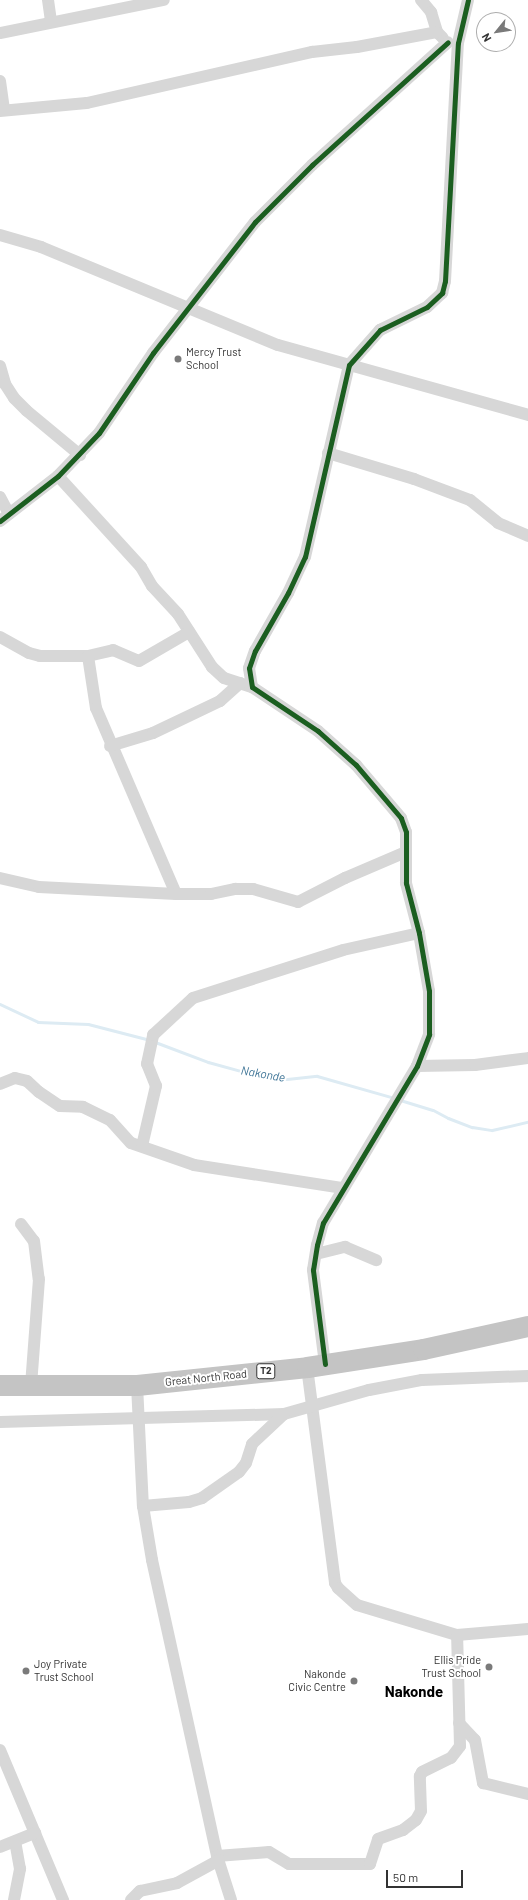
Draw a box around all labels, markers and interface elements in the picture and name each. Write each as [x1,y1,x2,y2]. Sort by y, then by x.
north arrow [476,12,516,52]
text: N [479,31,494,44]
place label: Mercy Trust School [186,346,241,372]
marker: Mercy Trust School [173,354,183,364]
water label: Nakonde [240,1063,286,1085]
road number: T2 [256,1363,276,1379]
street label: Great North Road [164,1367,248,1389]
place label: Ellis Pride Trust School [421,1654,481,1680]
place label: Joy Private Trust School [34,1658,94,1684]
marker: Ellis Pride Trust School [484,1662,494,1672]
marker: Joy Private Trust School [21,1666,31,1676]
place label: Nakonde Civic Centre [288,1668,346,1694]
marker: Nakonde Civic Centre [349,1676,359,1686]
district label: Nakonde [385,1683,443,1701]
scale bar [388,1862,465,1888]
text: 50 m [393,1870,418,1884]

